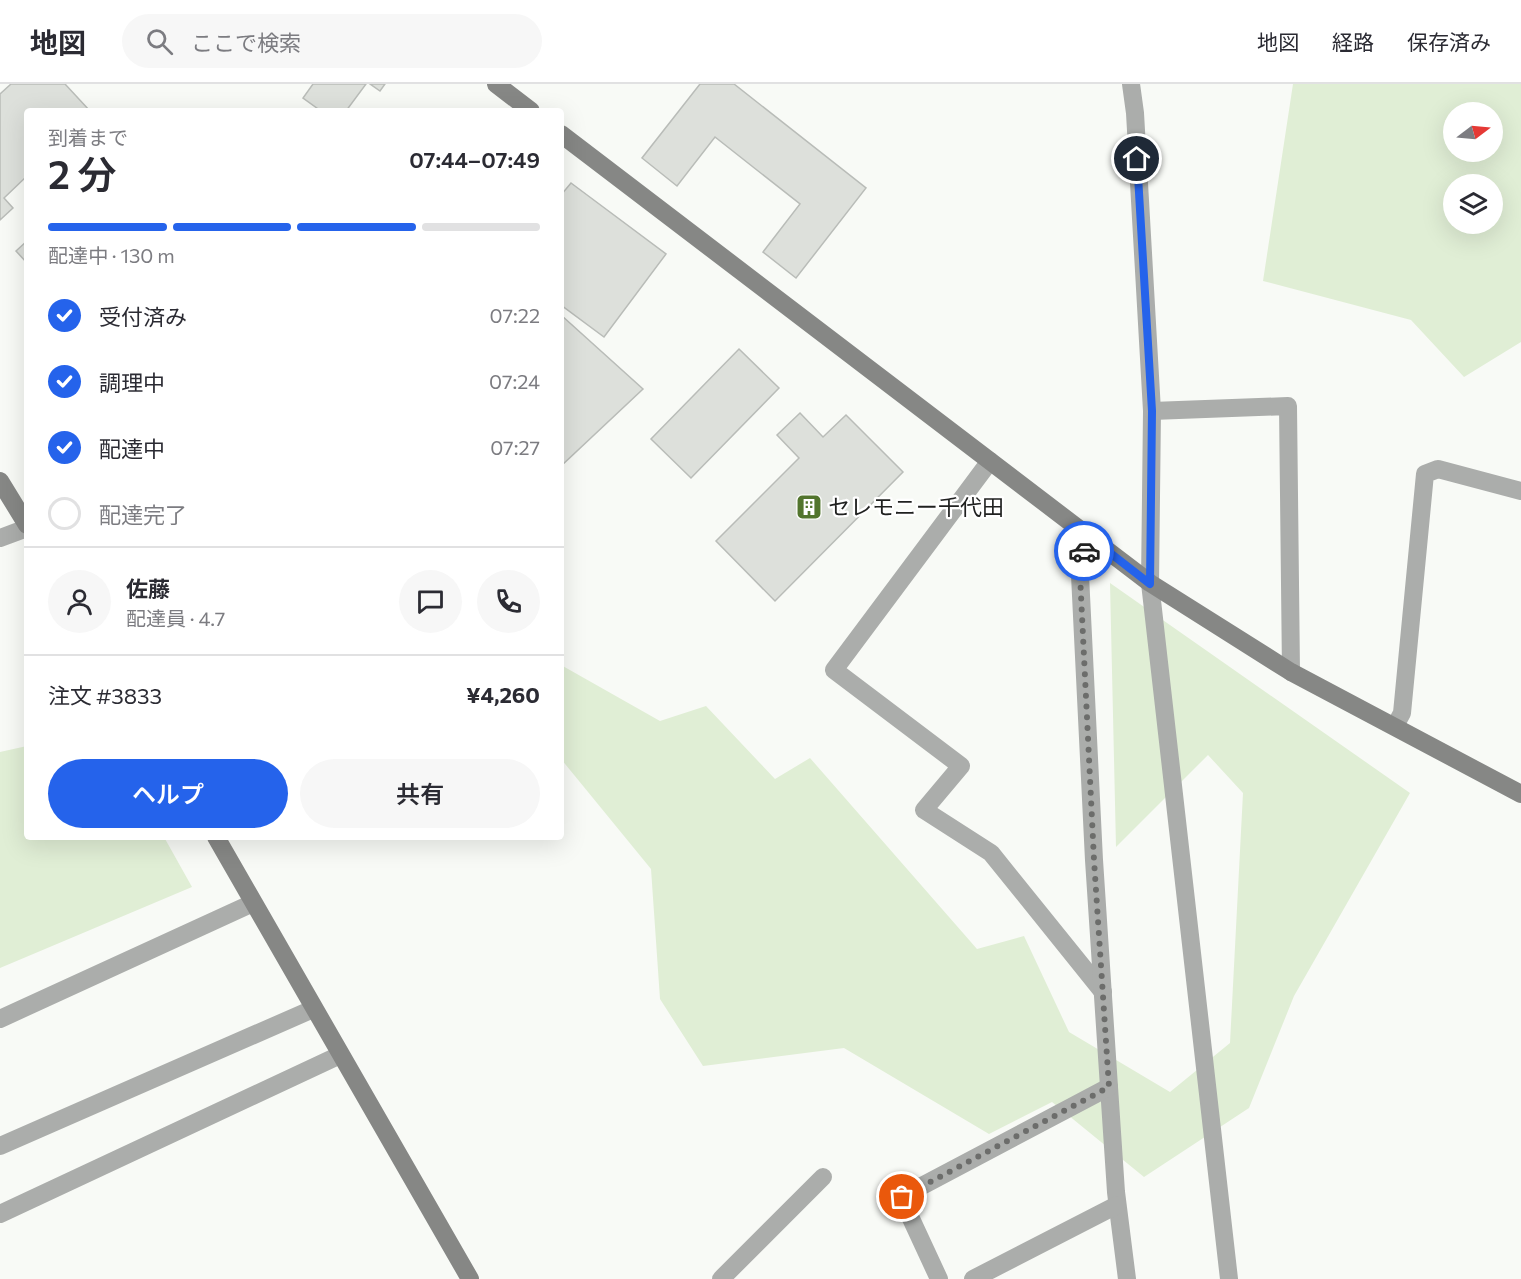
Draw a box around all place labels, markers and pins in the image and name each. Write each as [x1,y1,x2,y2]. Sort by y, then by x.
pin [1111,133,1162,184]
building icon: セレモニー千代田 [794,492,824,522]
place label: セレモニー千代田 [828,493,1004,520]
pin [876,1171,927,1222]

